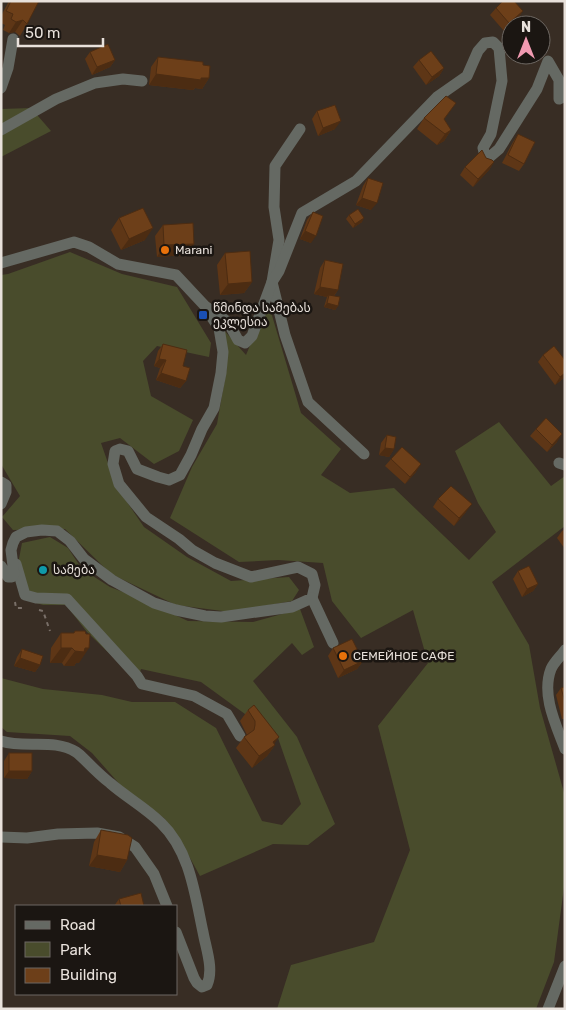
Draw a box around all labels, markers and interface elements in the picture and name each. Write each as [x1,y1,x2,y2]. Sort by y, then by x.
scale bar [18,15,102,47]
north arrow [501,15,551,65]
text: N [521,19,531,36]
text: 50 m [25,24,60,42]
place label: Marani [175,243,213,257]
marker: Marani [159,244,171,256]
place label: წმინდა სამებას ეკლესია [213,301,311,330]
marker: წმინდა სამებას ეკლესია [197,309,209,321]
place label: სამება [53,563,95,577]
marker: სამება [37,564,49,576]
place label: СЕМЕЙНОЕ САФЕ [353,649,454,663]
marker: СЕМЕЙНОЕ САФЕ [337,650,349,662]
legend [15,905,178,995]
text: Road [60,916,96,934]
text: Park [60,941,91,959]
text: Building [60,966,117,984]

